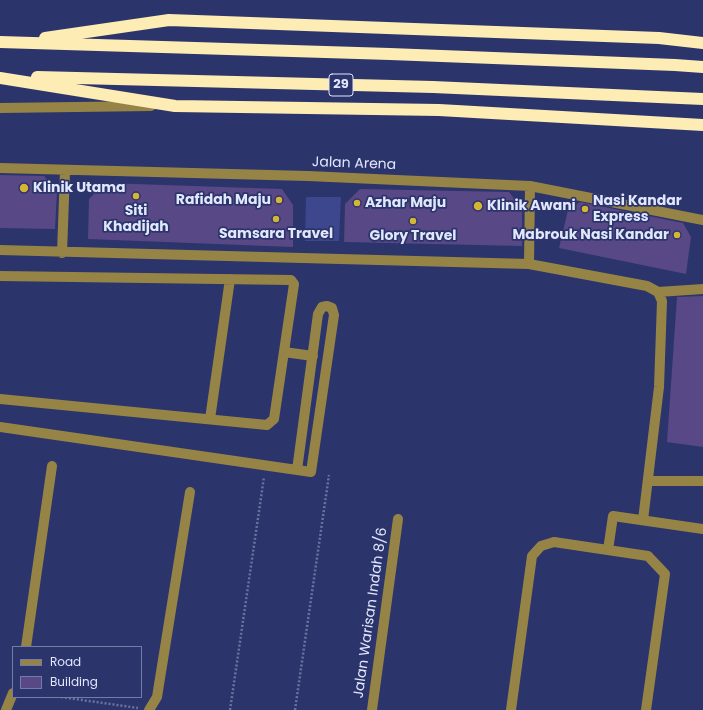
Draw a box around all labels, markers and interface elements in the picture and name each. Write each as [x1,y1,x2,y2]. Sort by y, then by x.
road number: 29 [329,74,353,96]
street label: Jalan Arena [312,154,396,174]
place label: Klinik Utama [33,180,126,196]
marker: Klinik Utama [18,182,30,194]
marker: Siti Khadijah [131,191,141,201]
place label: Rafidah Maju [176,192,271,208]
place label: Nasi Kandar Express [593,193,682,226]
marker: Rafidah Maju [274,195,284,205]
place label: Azhar Maju [365,195,446,211]
marker: Azhar Maju [352,198,362,208]
place label: Klinik Awani [487,198,576,214]
marker: Klinik Awani [472,200,484,212]
place label: Siti Khadijah [103,203,169,236]
marker: Nasi Kandar Express [580,204,590,214]
marker: Samsara Travel [271,214,281,224]
marker: Glory Travel [408,216,418,226]
place label: Samsara Travel [219,226,333,242]
place label: Mabrouk Nasi Kandar [513,227,669,243]
place label: Glory Travel [370,228,456,244]
marker: Mabrouk Nasi Kandar [672,230,682,240]
street label: Jalan Warisan Indah 8/6 [351,527,391,699]
legend [12,646,142,698]
text: Road [50,653,81,670]
text: Building [50,673,98,690]

